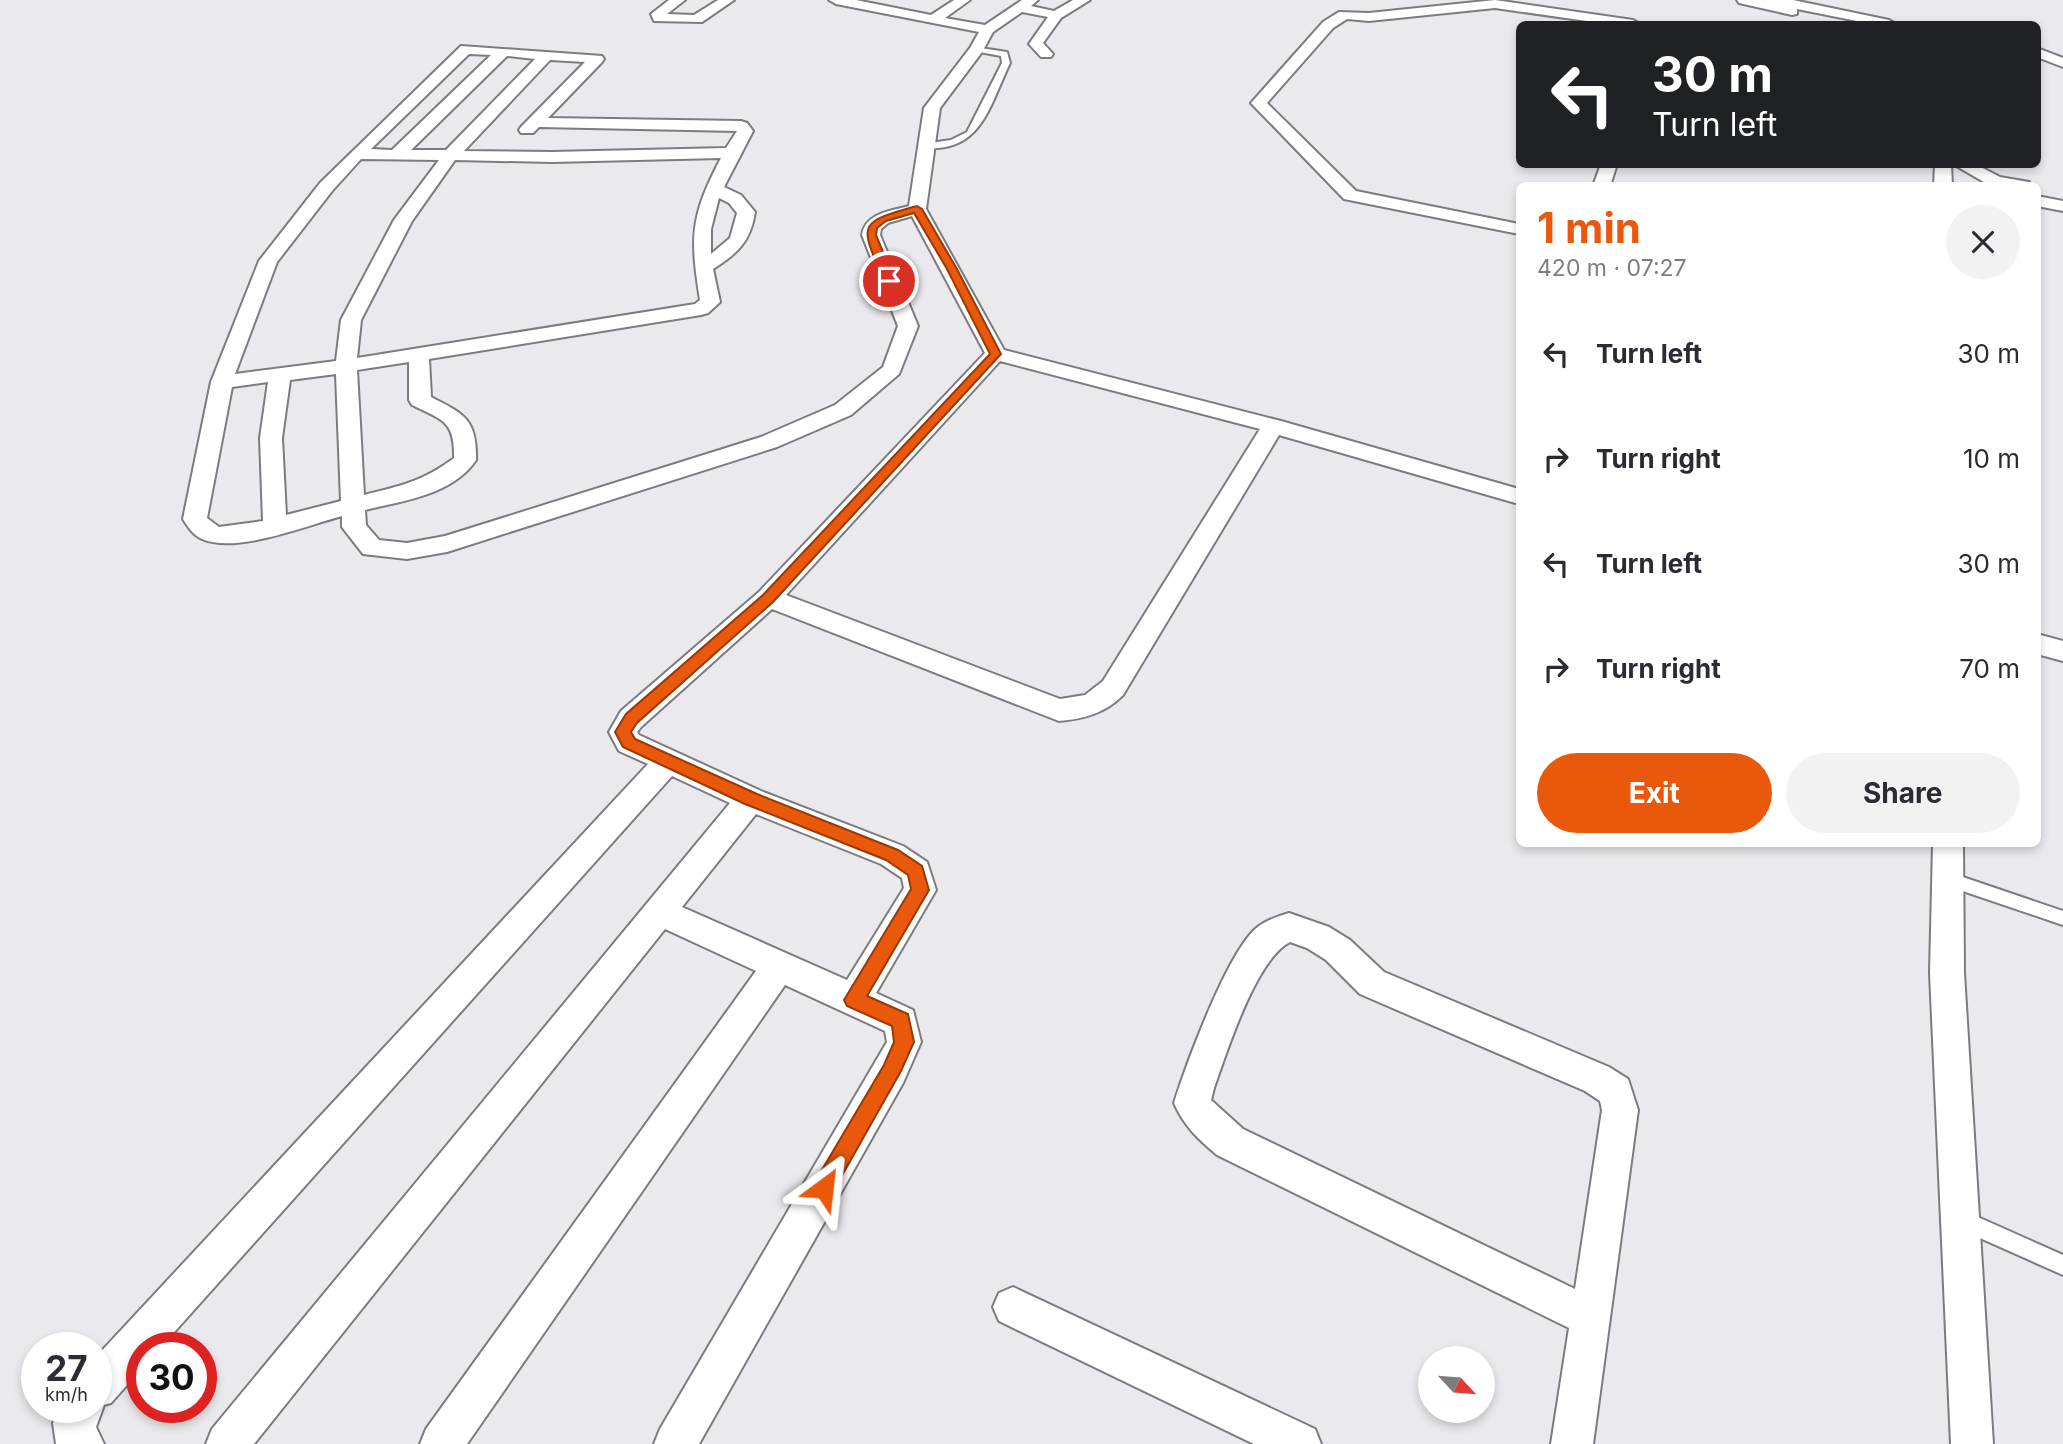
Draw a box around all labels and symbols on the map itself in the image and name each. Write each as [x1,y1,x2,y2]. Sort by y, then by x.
pin [859,251,919,311]
position arrow [787,1151,861,1225]
speed limit sign: 30 [126,1332,217,1423]
north arrow [1418,1346,1494,1423]

